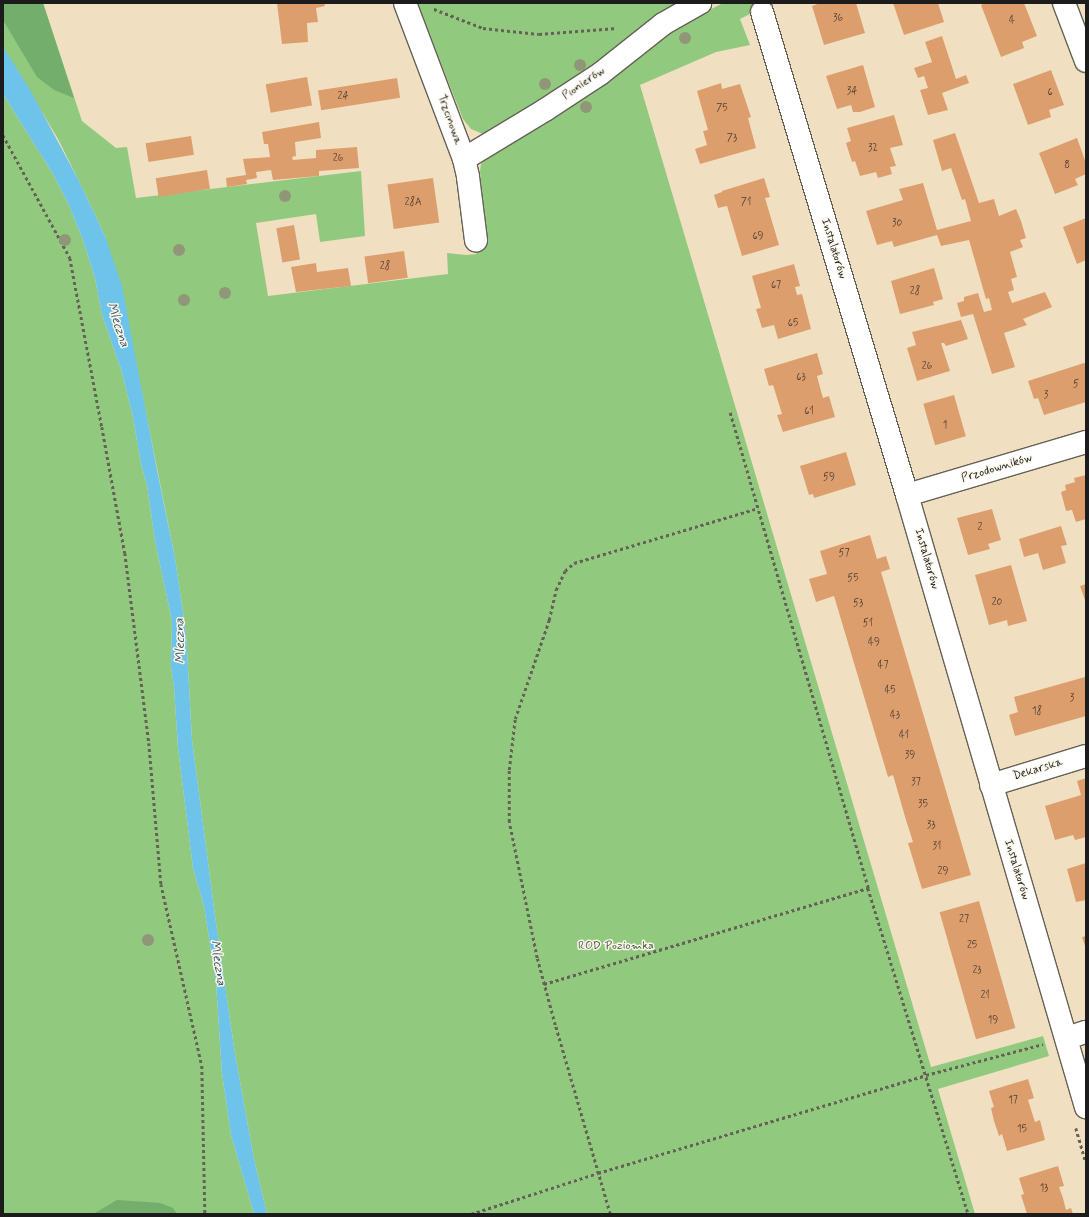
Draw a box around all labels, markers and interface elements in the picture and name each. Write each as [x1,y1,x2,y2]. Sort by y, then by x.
house number: 36 [833,13,843,25]
house number: 4 [1009,15,1015,27]
street label: Pionierów [560,64,608,104]
house number: 34 [847,86,857,98]
house number: 6 [1047,87,1053,99]
house number: 24 [338,91,348,103]
street label: Trzcinowa [433,93,465,147]
house number: 75 [716,103,728,115]
house number: 73 [727,133,737,145]
house number: 32 [868,143,878,155]
house number: 26 [333,153,343,165]
house number: 8 [1064,160,1070,172]
house number: 28A [405,197,421,209]
house number: 71 [741,197,751,209]
street label: Instalatorów [817,217,849,281]
house number: 30 [892,218,902,230]
house number: 69 [752,231,764,243]
house number: 28 [380,261,390,273]
house number: 67 [771,280,781,292]
house number: 28 [910,286,920,298]
water label: Mleczna [103,301,131,349]
house number: 65 [788,318,798,330]
house number: 26 [922,361,932,373]
house number: 63 [796,372,806,384]
house number: 5 [1073,379,1079,391]
house number: 3 [1044,390,1048,402]
house number: 61 [804,406,814,418]
house number: 1 [943,420,947,432]
street label: Przodowników [960,451,1034,487]
house number: 59 [823,472,835,484]
house number: 2 [978,522,982,534]
street label: Instalatorów [910,527,942,591]
house number: 57 [838,548,850,560]
house number: 55 [847,573,859,585]
house number: 20 [992,597,1002,609]
house number: 53 [853,598,863,610]
water label: Mleczna [173,618,189,664]
house number: 51 [863,618,873,630]
house number: 49 [868,637,880,649]
house number: 47 [878,660,888,672]
house number: 45 [884,685,896,697]
house number: 3 [1070,693,1074,705]
house number: 18 [1032,706,1042,718]
house number: 43 [890,710,900,722]
house number: 41 [899,730,909,742]
house number: 39 [905,750,915,762]
street label: Dekarska [1011,756,1065,784]
house number: 37 [911,777,921,789]
house number: 35 [918,799,928,811]
house number: 33 [927,820,935,832]
street label: Instalatorów [1000,838,1032,902]
house number: 31 [933,841,941,853]
house number: 29 [938,866,948,878]
house number: 27 [959,914,969,926]
water label: Mleczna [206,939,228,987]
park label: ROD Poziomka [578,940,654,954]
house number: 25 [967,940,977,952]
house number: 23 [972,965,982,977]
house number: 21 [980,990,990,1002]
house number: 19 [988,1015,998,1027]
house number: 17 [1008,1095,1018,1107]
house number: 15 [1017,1124,1027,1136]
house number: 13 [1040,1183,1048,1195]

